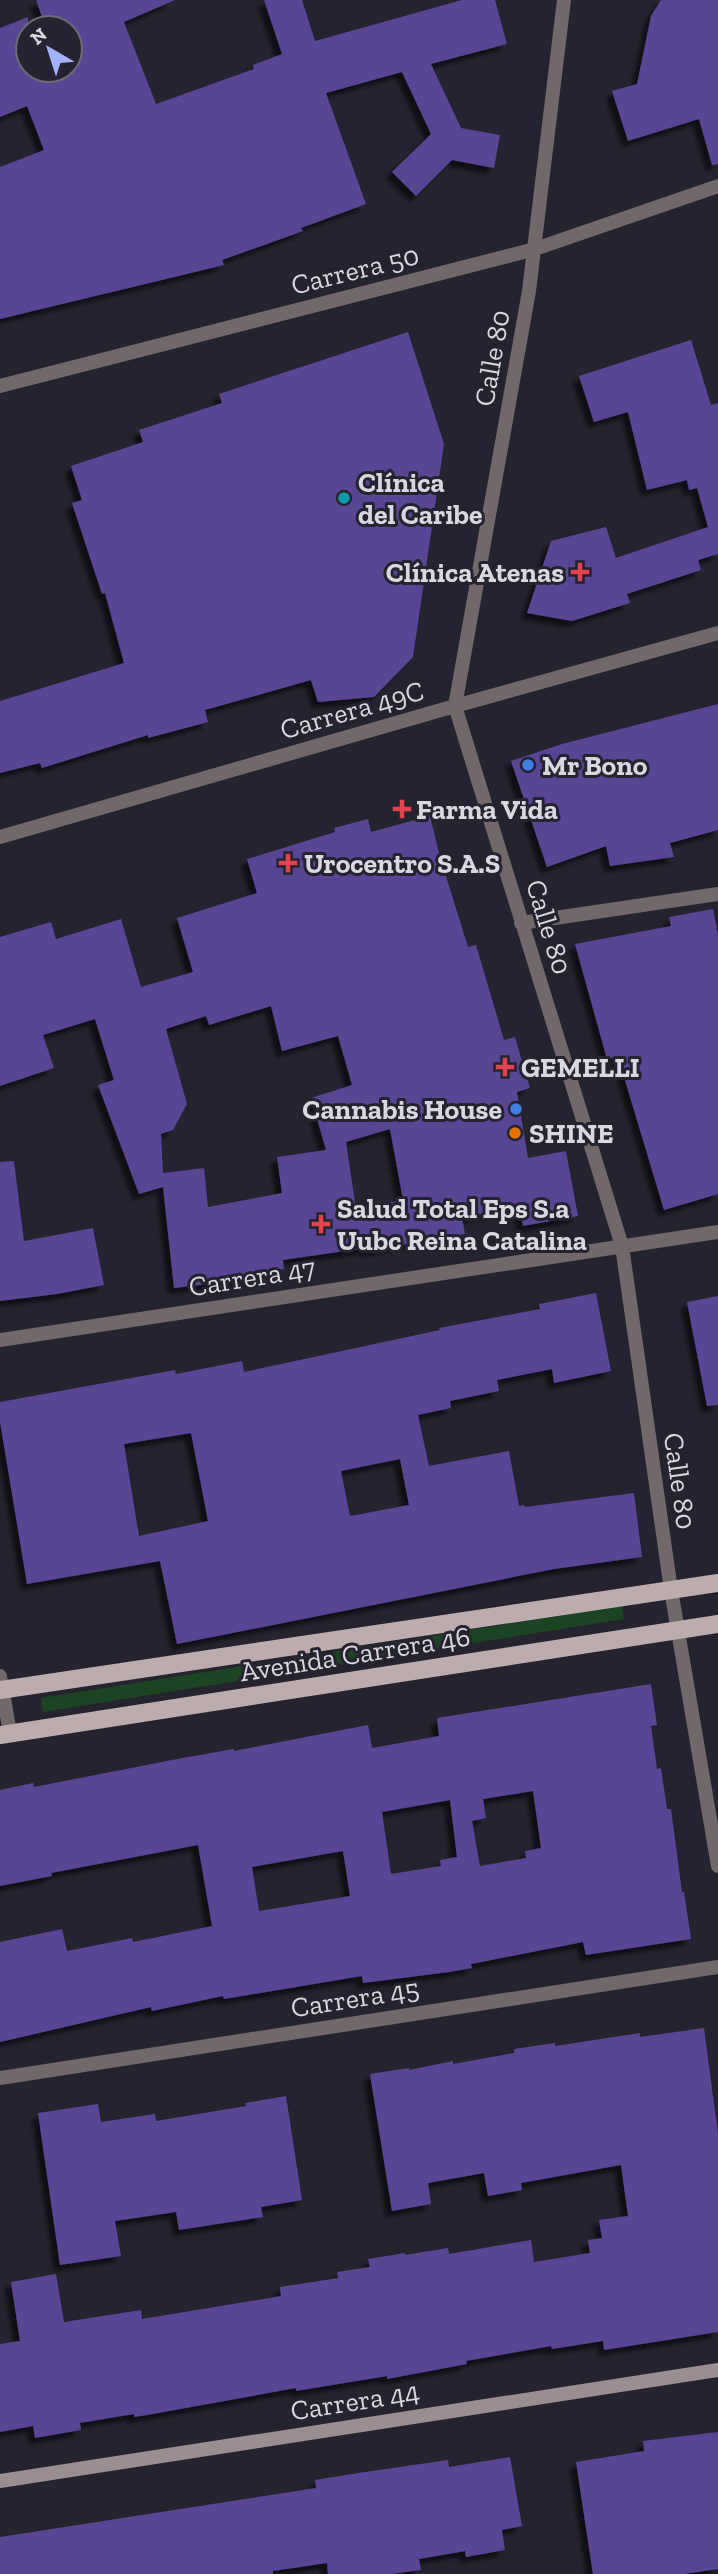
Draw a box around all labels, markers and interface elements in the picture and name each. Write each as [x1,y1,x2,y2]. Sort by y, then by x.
north arrow [14,14,84,84]
text: N [26,23,51,50]
street label: Carrera 50 [288,238,422,302]
street label: Calle 80 [467,307,517,409]
place label: Clínica del Caribe [358,466,483,531]
marker: Clínica del Caribe [336,490,352,506]
place label: Clínica Atenas [386,556,564,589]
marker: Clínica Atenas [570,562,590,582]
street label: Carrera 49C [276,674,428,746]
place label: Mr Bono [542,749,648,782]
marker: Mr Bono [520,757,536,773]
place label: Farma Vida [416,793,558,826]
marker: Farma Vida [394,801,410,817]
place label: Urocentro S.A.S [304,847,500,880]
marker: Urocentro S.A.S [278,853,298,873]
street label: Calle 80 [519,876,579,978]
place label: GEMELLI [521,1051,640,1084]
marker: GEMELLI [495,1057,515,1077]
place label: Cannabis House [302,1093,502,1126]
marker: Cannabis House [508,1101,524,1117]
place label: SHINE [529,1117,614,1150]
marker: SHINE [507,1125,523,1141]
place label: Salud Total Eps S.a Uubc Reina Catalina [337,1192,587,1257]
marker: Salud Total Eps S.a Uubc Reina Catalina [311,1214,331,1234]
street label: Carrera 47 [186,1251,318,1303]
street label: Calle 80 [657,1431,703,1531]
street label: Avenida Carrera 46 [237,1619,473,1689]
street label: Carrera 45 [289,1972,421,2024]
street label: Carrera 44 [288,2375,422,2427]

